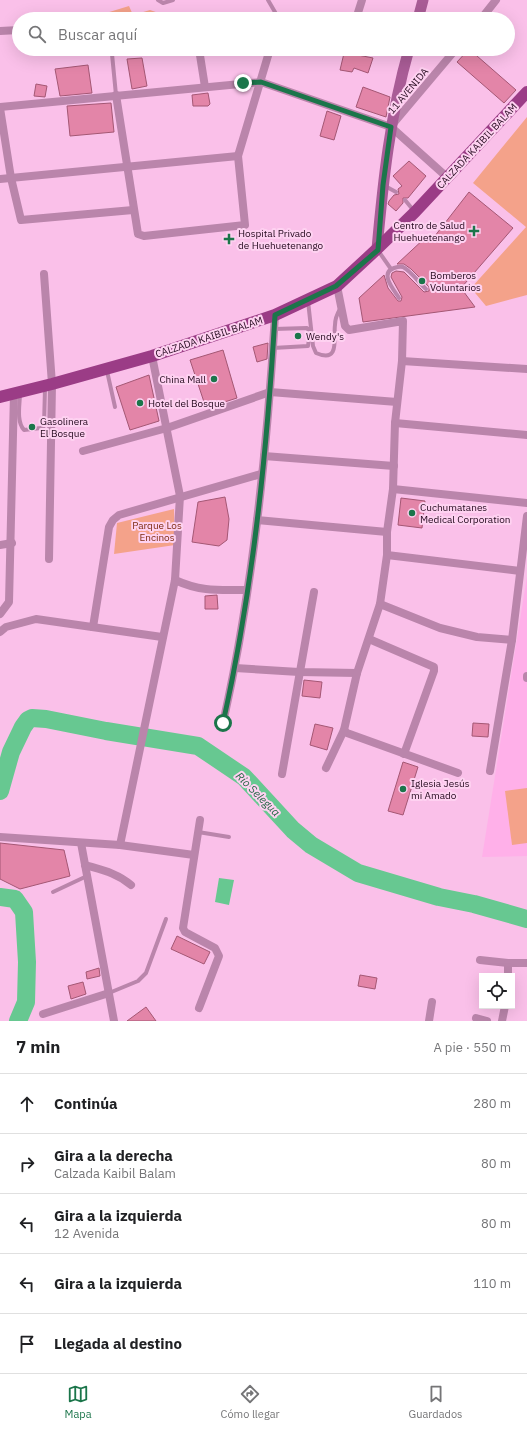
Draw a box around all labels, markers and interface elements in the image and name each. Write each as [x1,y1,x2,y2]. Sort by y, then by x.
search box [12,12,515,56]
icon: search [26,23,48,45]
text: Buscar aquí [58,25,137,44]
street label: 11 AVENIDA [385,65,431,117]
route end [234,74,252,92]
street label: CALZADA KAIBIL BALAM [434,100,520,192]
place label: Centro de Salud Huehuetenango [393,219,465,244]
marker: Centro de Salud Huehuetenango [468,225,480,237]
place label: Hospital Privado de Huehuetenango [238,227,324,252]
marker: Hospital Privado de Huehuetenango [223,233,235,245]
place label: Bomberos Voluntarios [430,269,481,294]
marker: Bomberos Voluntarios [417,276,427,286]
street label: CALZADA KAIBIL BALAM [154,313,264,361]
place label: Wendy's [306,330,344,343]
marker: Wendy's [293,331,303,341]
place label: China Mall [159,373,206,386]
marker: China Mall [209,374,219,384]
place label: Hotel del Bosque [148,397,226,410]
marker: Hotel del Bosque [135,398,145,408]
place label: Gasolinera El Bosque [40,415,89,440]
marker: Gasolinera El Bosque [27,422,37,432]
place label: Cuchumatanes Medical Corporation [420,501,511,526]
marker: Cuchumatanes Medical Corporation [407,508,417,518]
park label: Parque Los Encinos [132,519,182,544]
route start [214,714,232,732]
water label: Río Selegua [233,769,283,819]
place label: Iglesia Jesús mi Amado [411,777,470,802]
marker: Iglesia Jesús mi Amado [398,784,408,794]
map controls [479,973,515,1009]
button: locate [479,973,515,1009]
text: 7 min [16,1036,60,1058]
text: A pie · 550 m [433,1039,511,1056]
icon: ahead [16,1093,38,1115]
text: Continúa [54,1094,118,1113]
text: 280 m [473,1095,511,1112]
text: Gira a la derecha [54,1146,173,1165]
icon: right [16,1153,38,1175]
text: 80 m [481,1155,511,1172]
text: Calzada Kaibil Balam [54,1165,176,1182]
text: Gira a la izquierda [54,1206,182,1225]
icon: left [16,1213,38,1235]
text: 80 m [481,1215,511,1232]
text: 12 Avenida [54,1225,119,1242]
icon: left [16,1273,38,1295]
text: Gira a la izquierda [54,1274,182,1293]
text: 110 m [473,1275,511,1292]
icon: arrive [16,1333,38,1355]
text: Llegada al destino [54,1334,182,1353]
tab: Mapa [65,1383,92,1421]
tab: Cómo llegar [221,1383,280,1421]
tab: Guardados [409,1383,462,1421]

